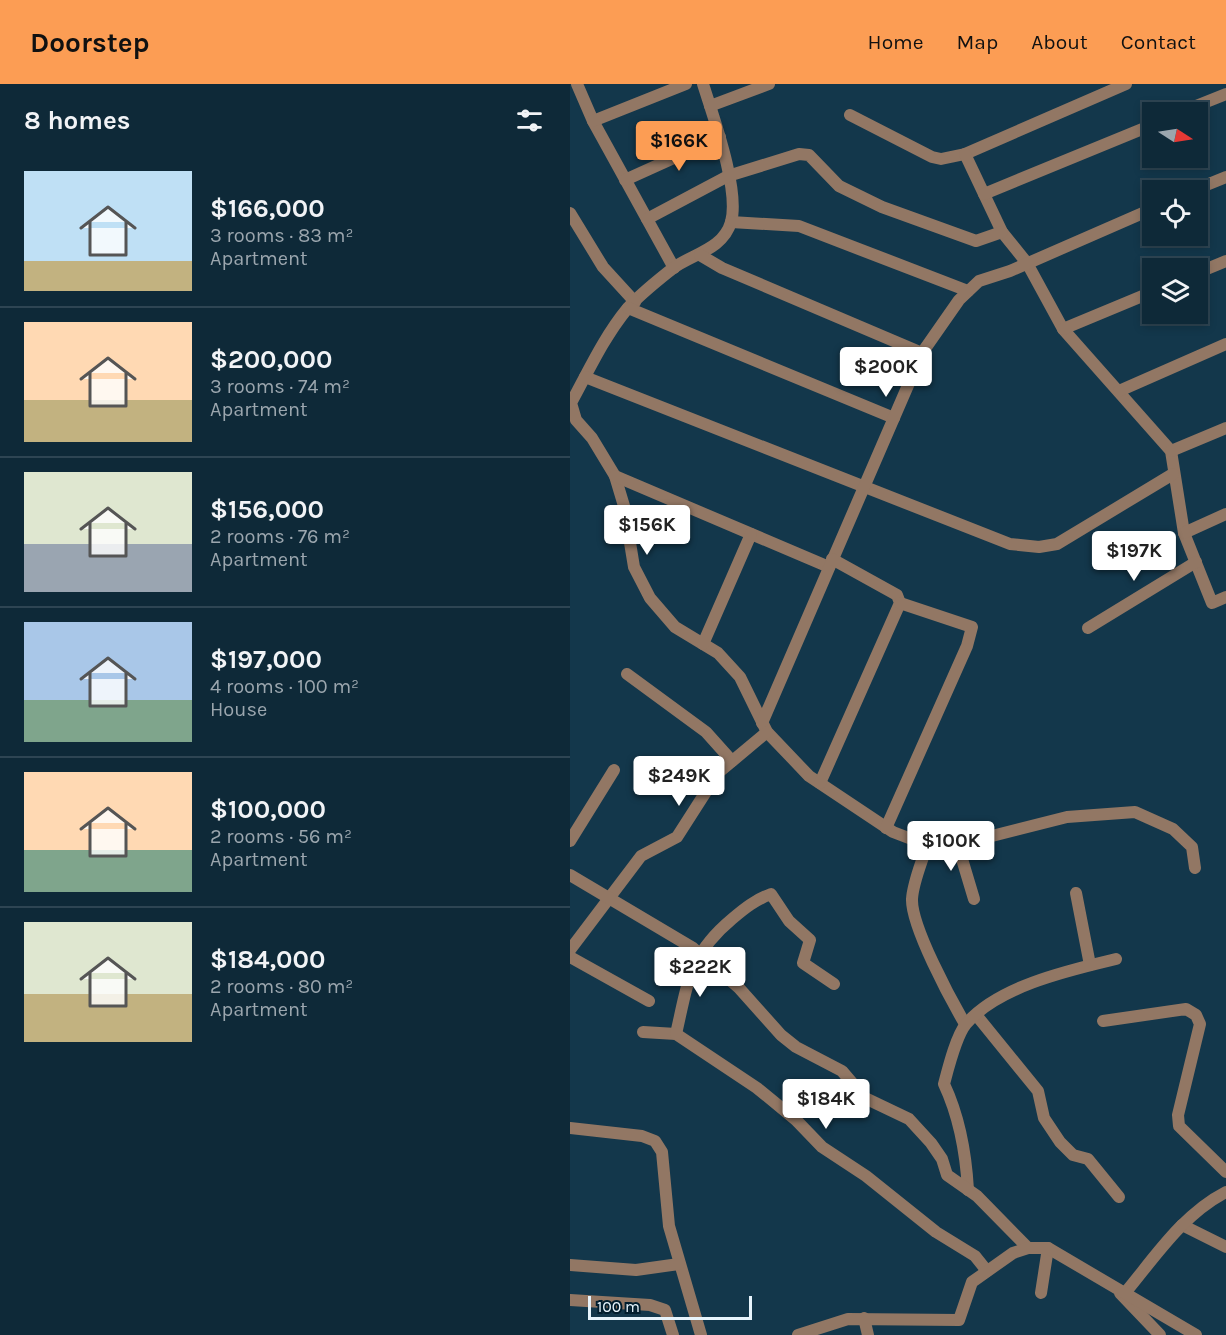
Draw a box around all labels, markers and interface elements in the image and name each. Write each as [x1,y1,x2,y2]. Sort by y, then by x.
text: Doorstep [30,26,150,59]
text: Home [868,30,924,54]
text: Map [957,30,998,54]
text: About [1031,30,1088,54]
text: Contact [1121,30,1196,54]
north arrow [1142,102,1208,168]
map controls [1142,102,1208,324]
icon: filters [513,104,546,137]
text: 8 homes [24,105,130,136]
pin: $166K [637,121,721,172]
text: $166K [650,129,708,152]
button: locate [1142,180,1208,246]
text: $166,000 [210,193,325,224]
icon: home [72,195,144,267]
text: 3 rooms · 83 m² [210,224,354,247]
text: Apartment [210,247,308,270]
button: layers [1142,258,1208,324]
text: $200,000 [210,344,332,375]
icon: home [72,346,144,418]
pin: $200K [844,347,928,398]
text: $200K [854,355,918,378]
text: 3 rooms · 74 m² [210,375,350,398]
text: Apartment [210,398,308,421]
text: $156,000 [210,494,324,525]
icon: home [72,496,144,568]
pin: $156K [605,505,689,556]
text: $156K [618,513,676,536]
text: 2 rooms · 76 m² [210,525,350,548]
pin: $197K [1092,531,1176,582]
text: $197K [1106,539,1162,562]
text: Apartment [210,548,308,571]
text: $197,000 [210,644,322,675]
icon: home [72,646,144,718]
text: 4 rooms · 100 m² [210,675,359,698]
text: House [210,698,267,721]
pin: $249K [637,756,721,807]
text: $249K [647,764,711,787]
text: $100,000 [210,794,326,825]
icon: home [72,796,144,868]
pin: $100K [909,821,993,872]
text: 2 rooms · 56 m² [210,825,352,848]
text: $100K [921,829,981,852]
text: Apartment [210,848,308,871]
text: $184,000 [210,944,325,975]
icon: home [72,946,144,1018]
pin: $222K [658,947,742,998]
text: $222K [668,955,732,978]
text: 2 rooms · 80 m² [210,975,353,998]
text: Apartment [210,998,308,1021]
pin: $184K [784,1079,868,1130]
text: $184K [797,1087,855,1110]
scale bar [588,1293,752,1320]
text: 100 m [597,1297,640,1316]

